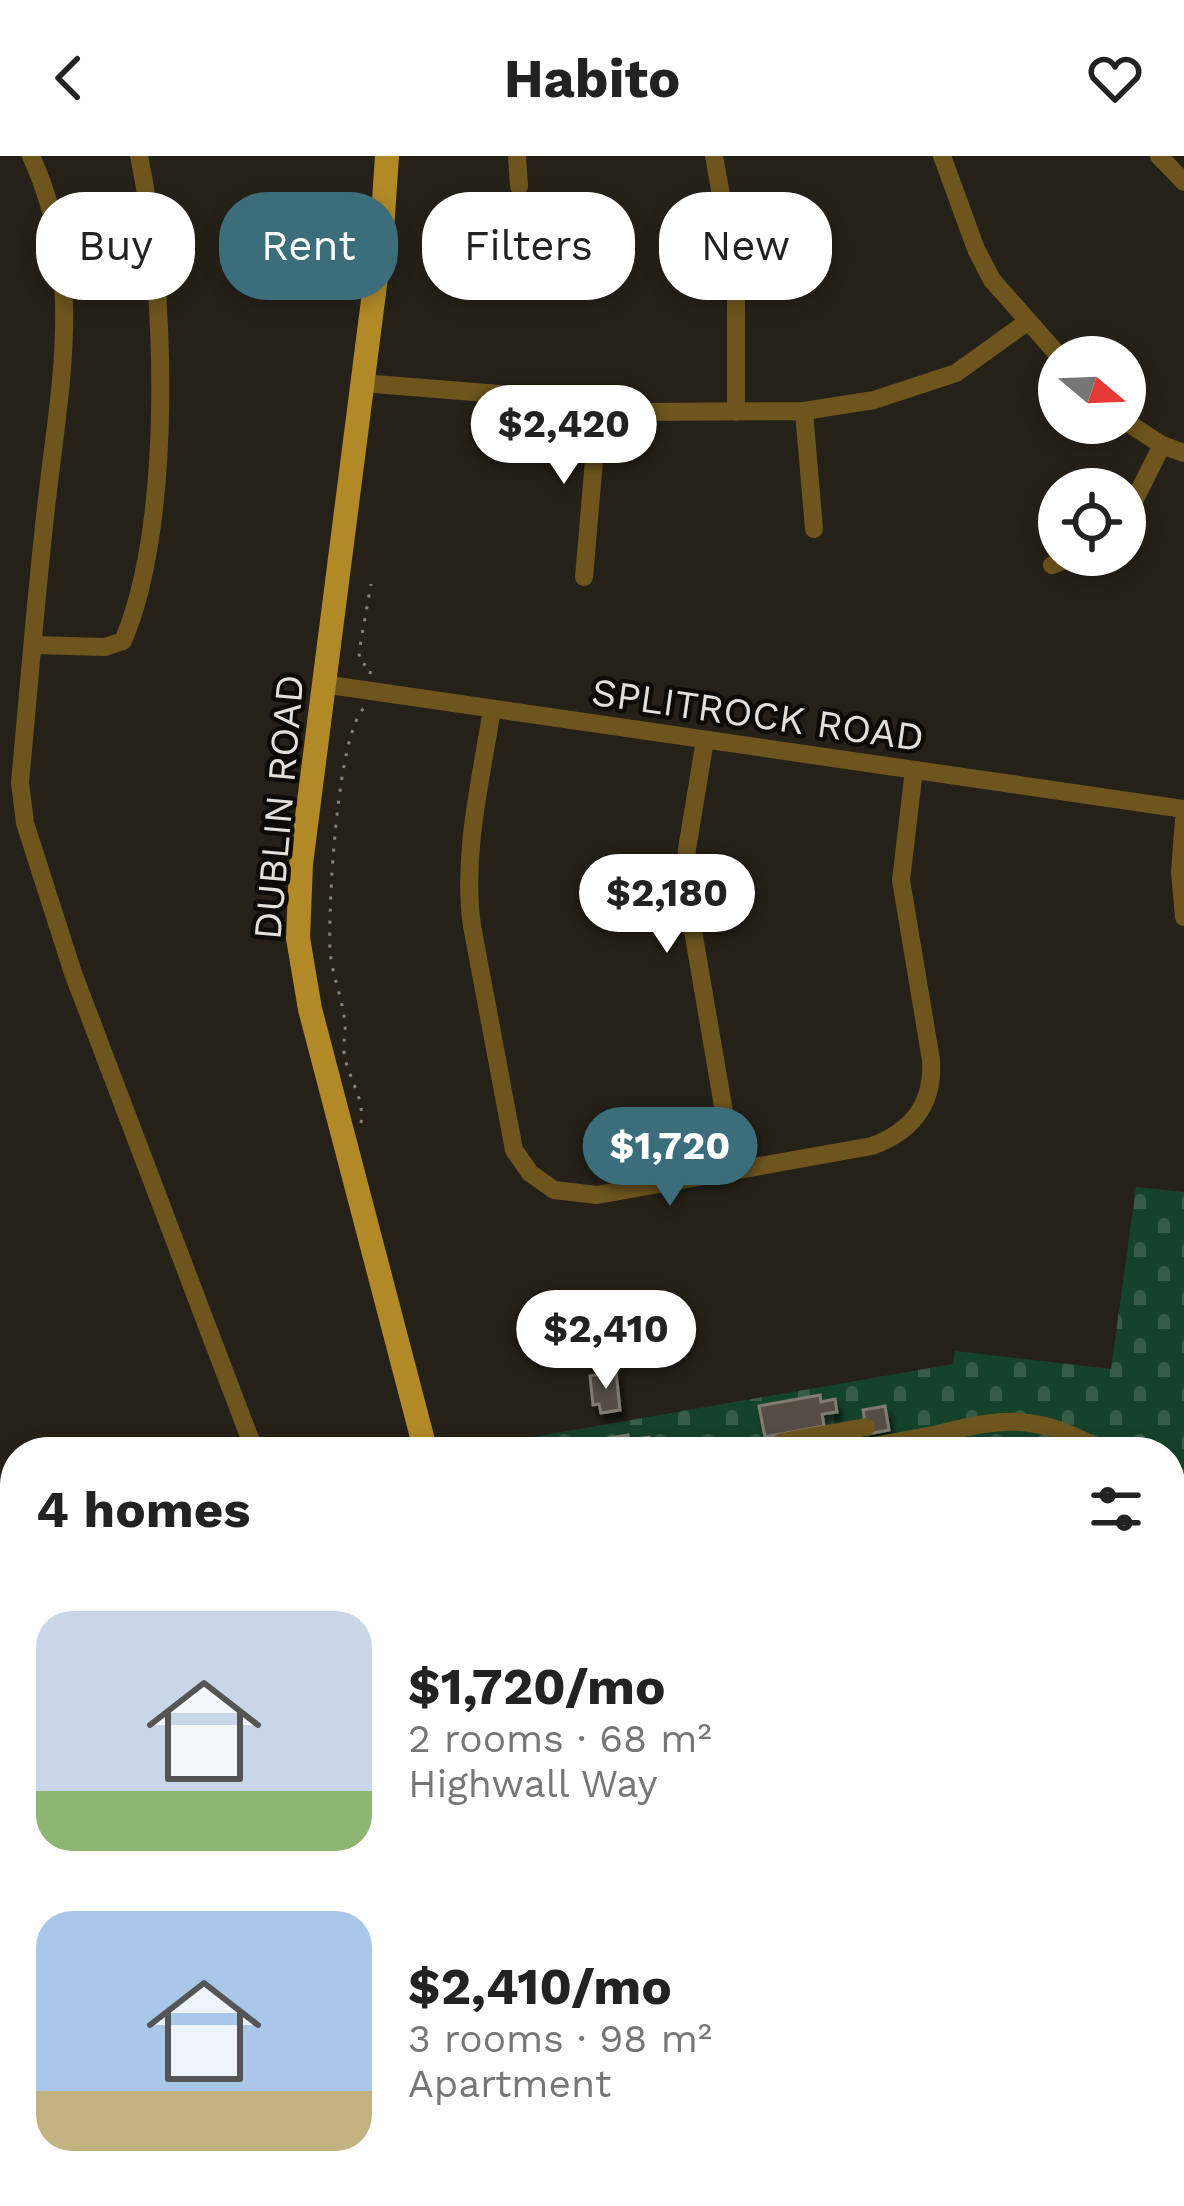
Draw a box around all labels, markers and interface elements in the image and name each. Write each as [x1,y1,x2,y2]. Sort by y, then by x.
icon: back [36,45,102,111]
icon: heart [1082,45,1148,111]
text: Habito [504,47,680,110]
chip: Buy [36,192,195,300]
chip: Rent [219,192,398,300]
chip: Filters [422,192,635,300]
chip: New [659,192,832,300]
north arrow [1038,336,1146,444]
map controls [1038,336,1146,576]
pin: $2,420 [466,385,662,487]
text: $2,420 [498,401,630,446]
button: locate [1038,468,1146,576]
street label: SPLITROCK ROAD [589,669,927,760]
street label: DUBLIN ROAD [244,673,312,941]
pin: $2,180 [569,854,765,956]
text: $2,180 [606,870,728,915]
pin: $1,720 [572,1107,768,1209]
text: $1,720 [610,1123,730,1168]
pin: $2,410 [508,1290,704,1392]
text: $2,410 [543,1306,669,1351]
icon: filters [1083,1476,1149,1542]
text: 4 homes [36,1480,250,1539]
text: $1,720/mo [408,1657,665,1716]
icon: home [132,1659,276,1803]
text: 2 rooms · 68 m² [408,1716,712,1761]
text: Highwall Way [408,1761,658,1806]
text: $2,410/mo [408,1957,672,2016]
icon: home [132,1959,276,2103]
text: 3 rooms · 98 m² [408,2016,712,2061]
text: Apartment [408,2061,611,2106]

